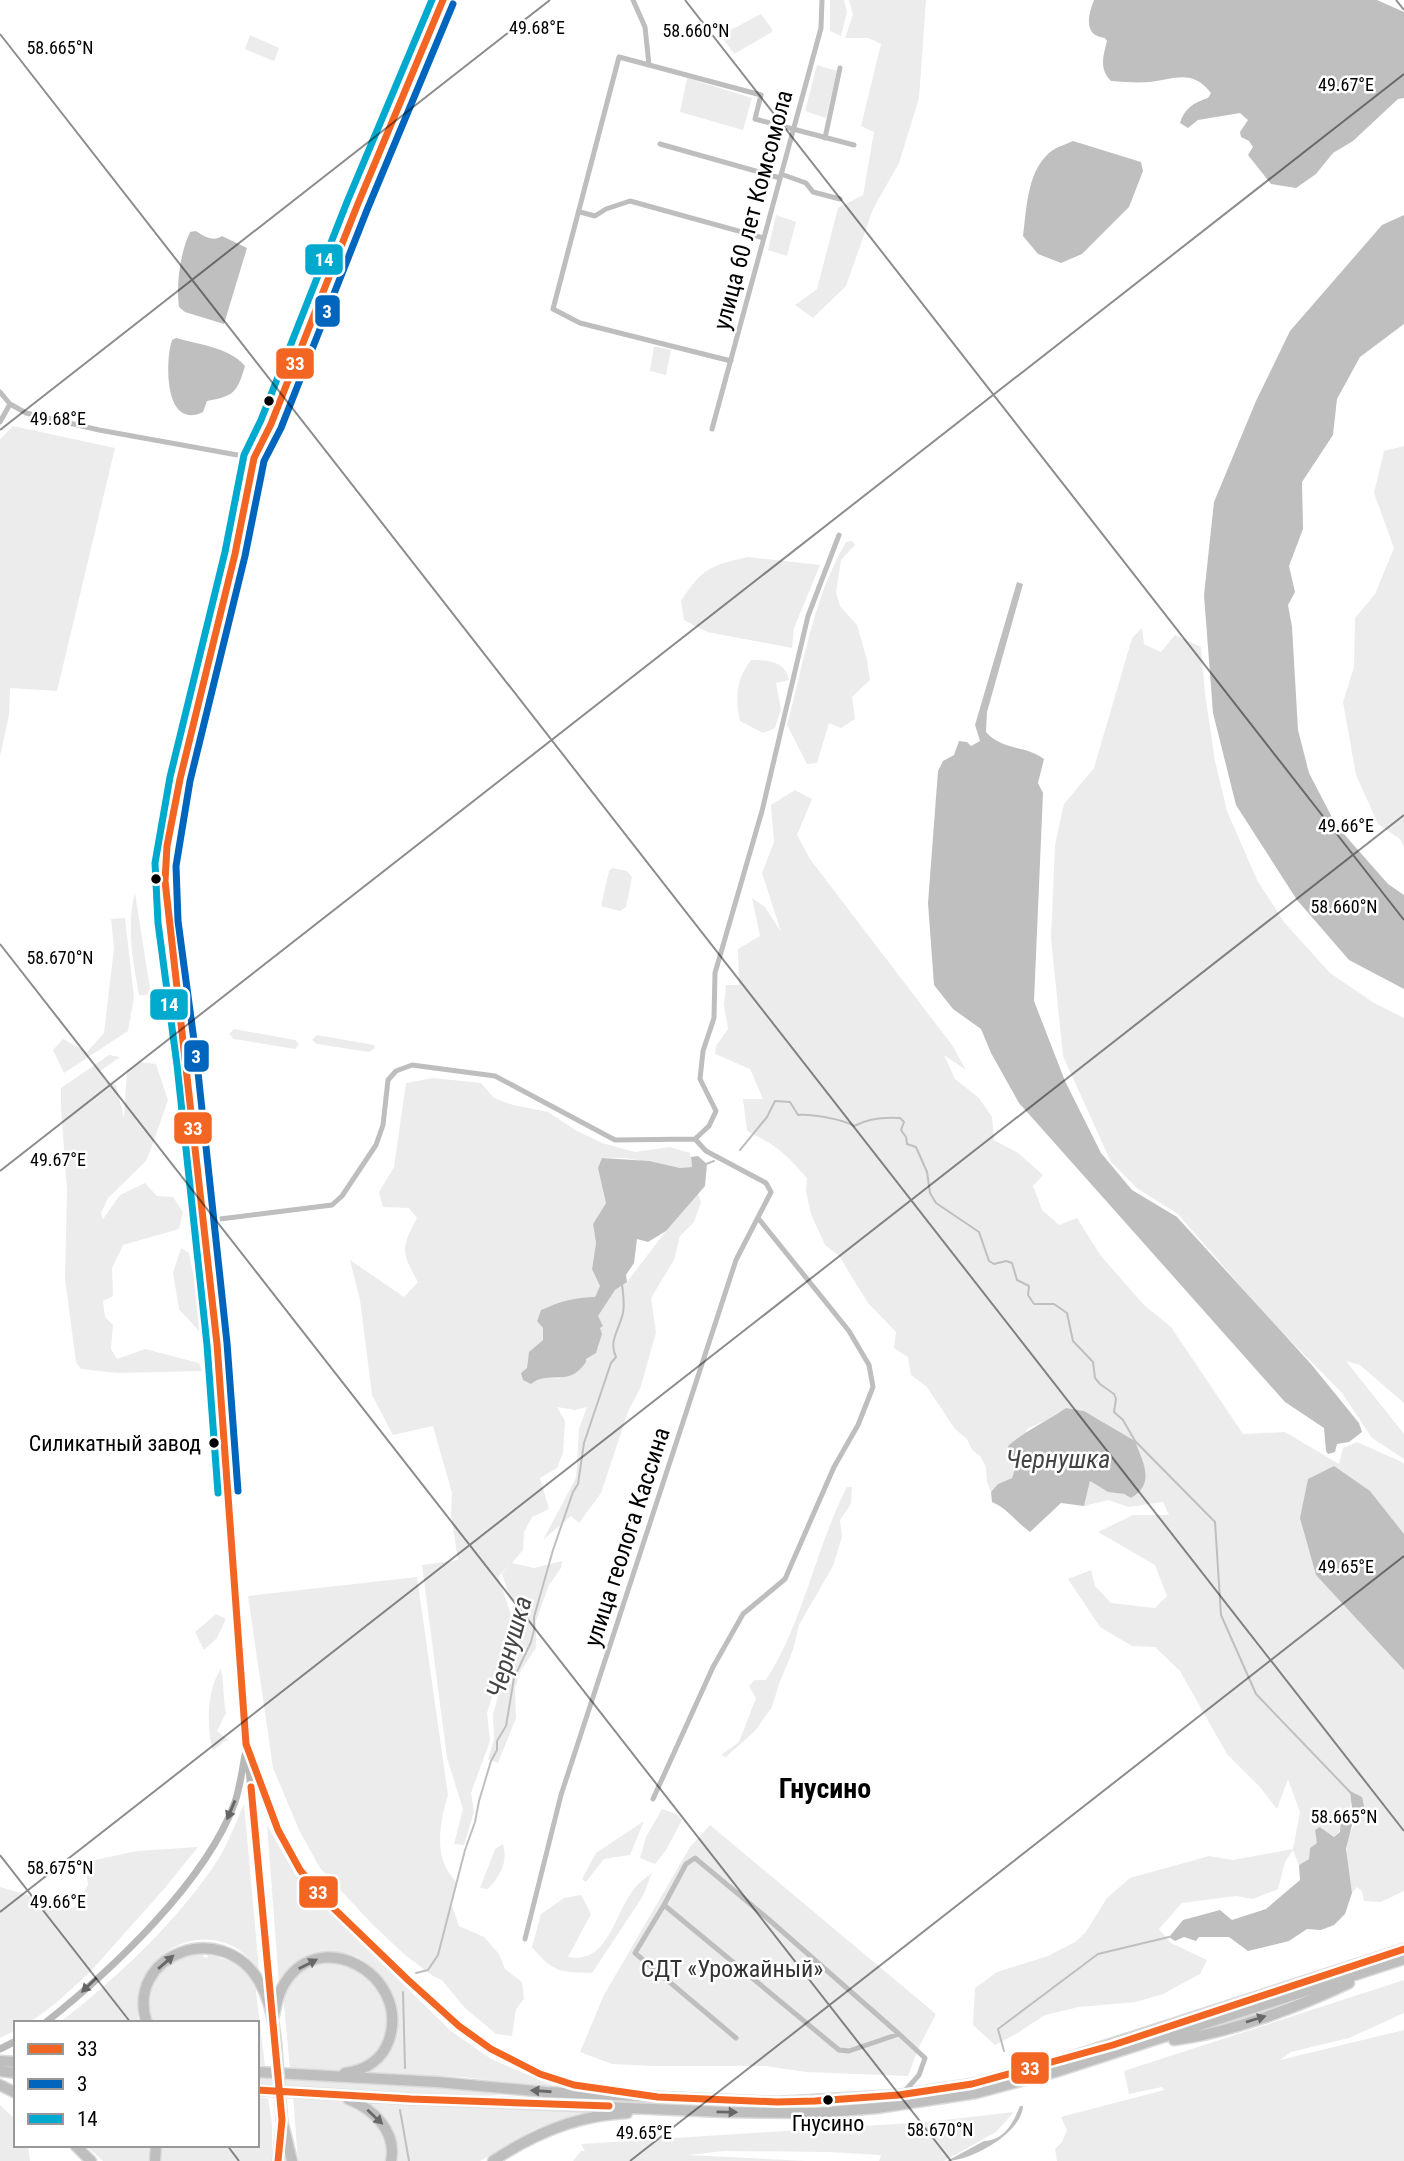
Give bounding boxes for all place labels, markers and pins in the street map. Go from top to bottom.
unlabelled marker [262,394,276,408]
unlabelled marker [149,872,163,886]
place label: Силикатный завод [29,1431,201,1456]
marker: Силикатный завод [207,1436,221,1450]
marker: Гнусино [821,2093,835,2107]
place label: Гнусино [792,2111,864,2136]

